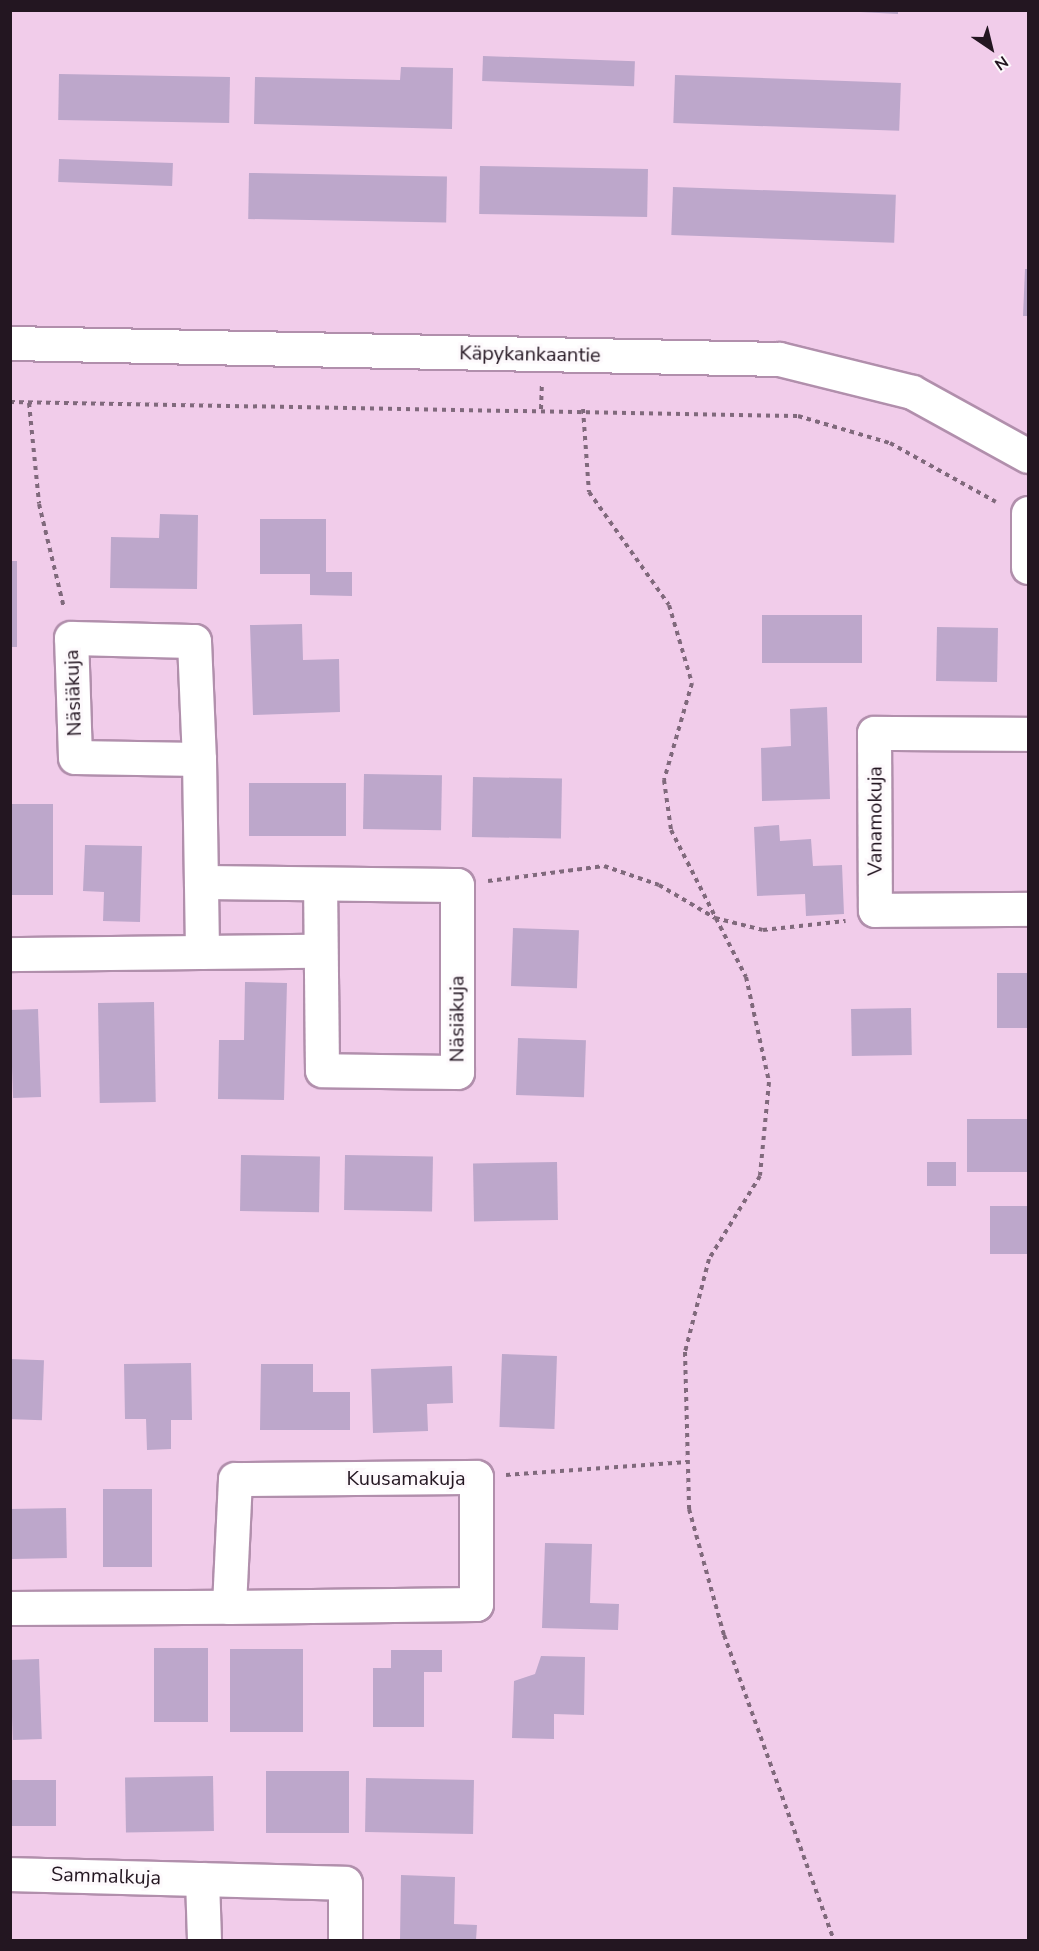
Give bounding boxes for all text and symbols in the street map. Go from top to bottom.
north arrow [961,18,1021,78]
text: N [990,50,1013,75]
street label: Käpykankaantie [459,341,601,367]
street label: Näsiäkuja [59,649,87,737]
street label: Vanamokuja [863,766,887,876]
street label: Näsiäkuja [445,976,469,1062]
street label: Kuusamakuja [346,1466,466,1490]
street label: Sammalkuja [51,1862,161,1890]

